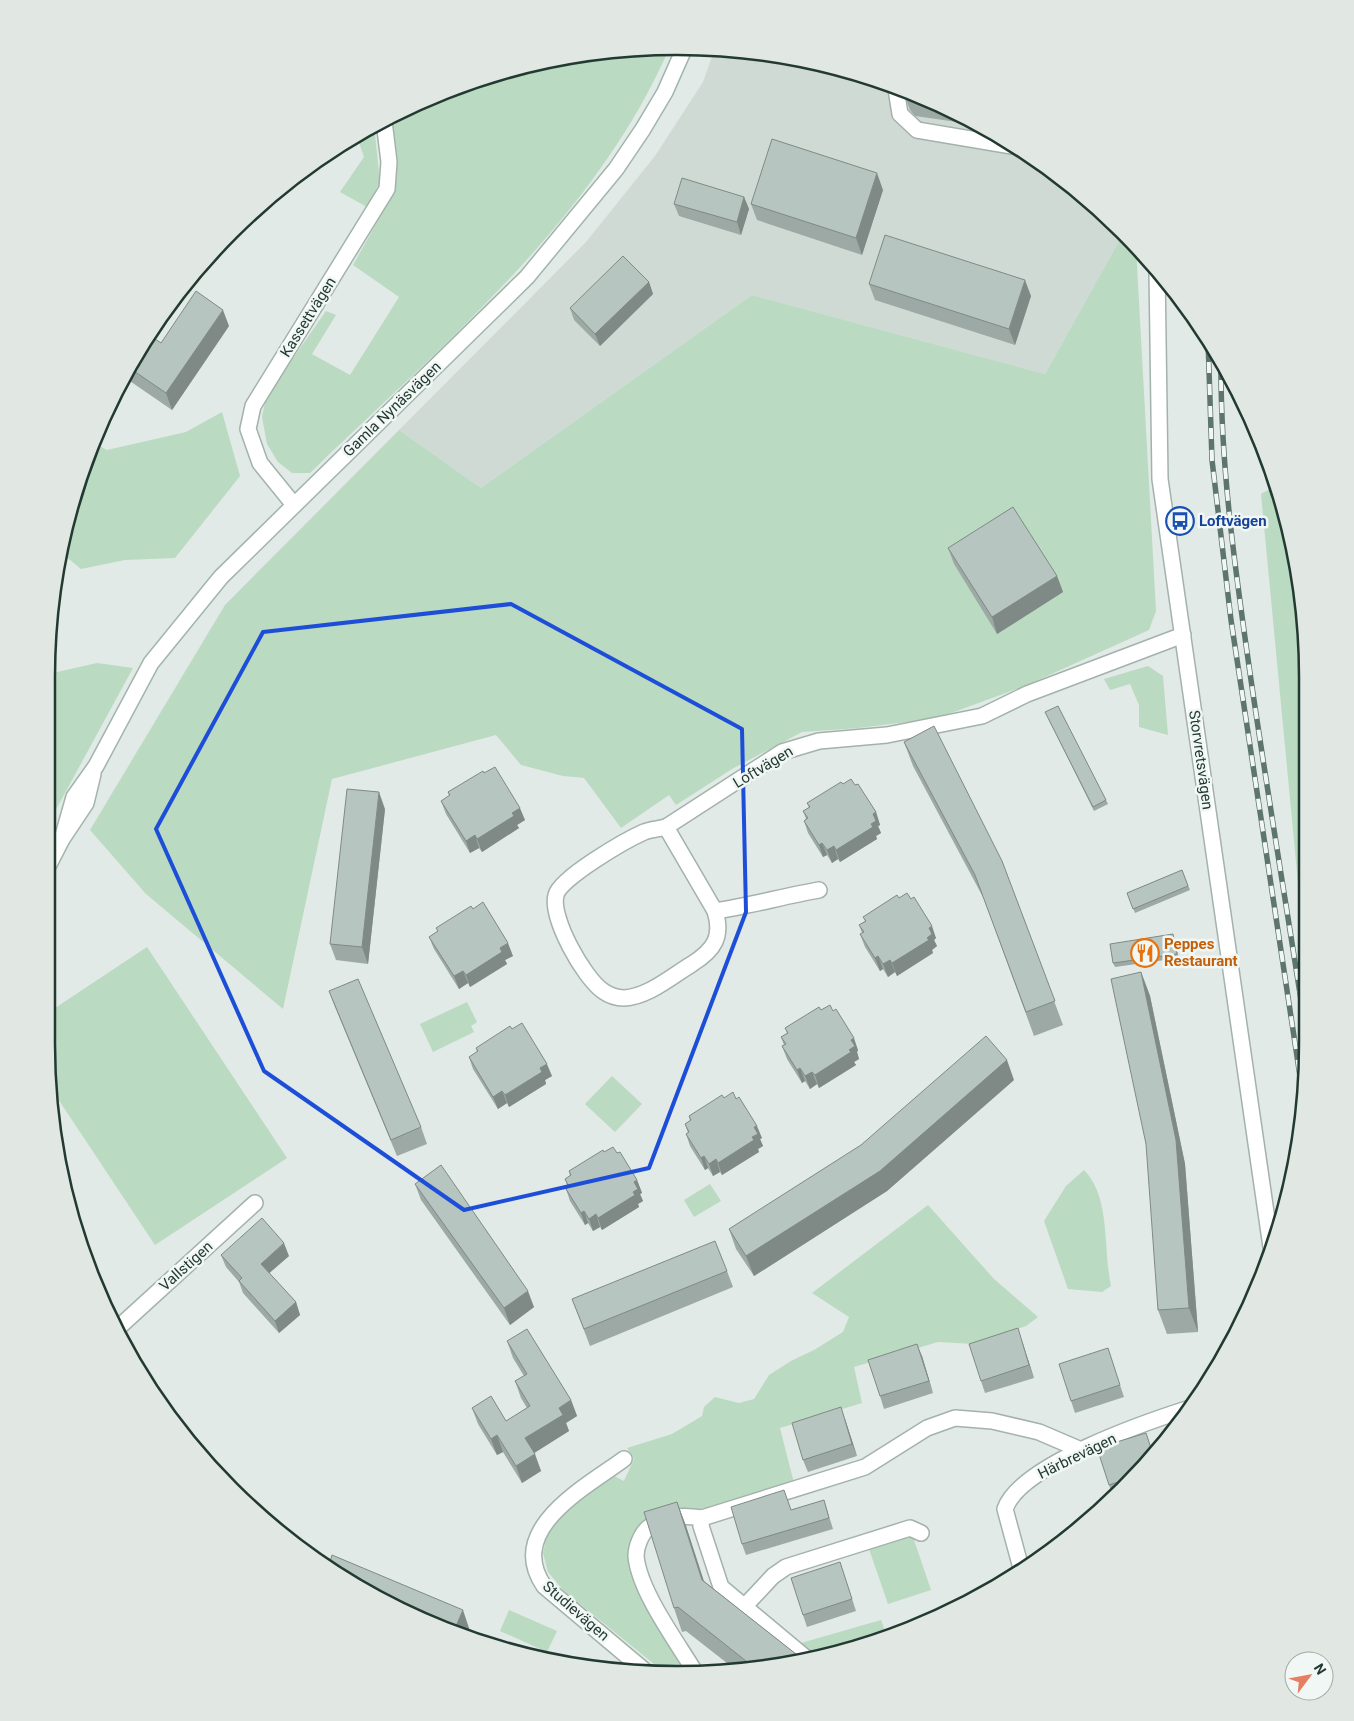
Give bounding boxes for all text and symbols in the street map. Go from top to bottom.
street label: Kassettvägen [276,274,340,360]
street label: Gamla Nynäsvägen [339,358,445,460]
bus stop icon: Loftvägen [1165,506,1195,536]
place label: Loftvägen [1199,512,1267,530]
street label: Storvretsvägen [1185,709,1217,811]
street label: Loftvägen [730,742,796,792]
place label: Peppes Restaurant [1164,935,1238,970]
restaurant icon: Peppes Restaurant [1130,938,1160,968]
street label: Vallstigen [156,1237,216,1295]
street label: Härbrevägen [1035,1429,1119,1483]
street label: Studievägen [539,1577,613,1645]
north arrow [1284,1651,1334,1701]
text: N [1311,1661,1329,1678]

